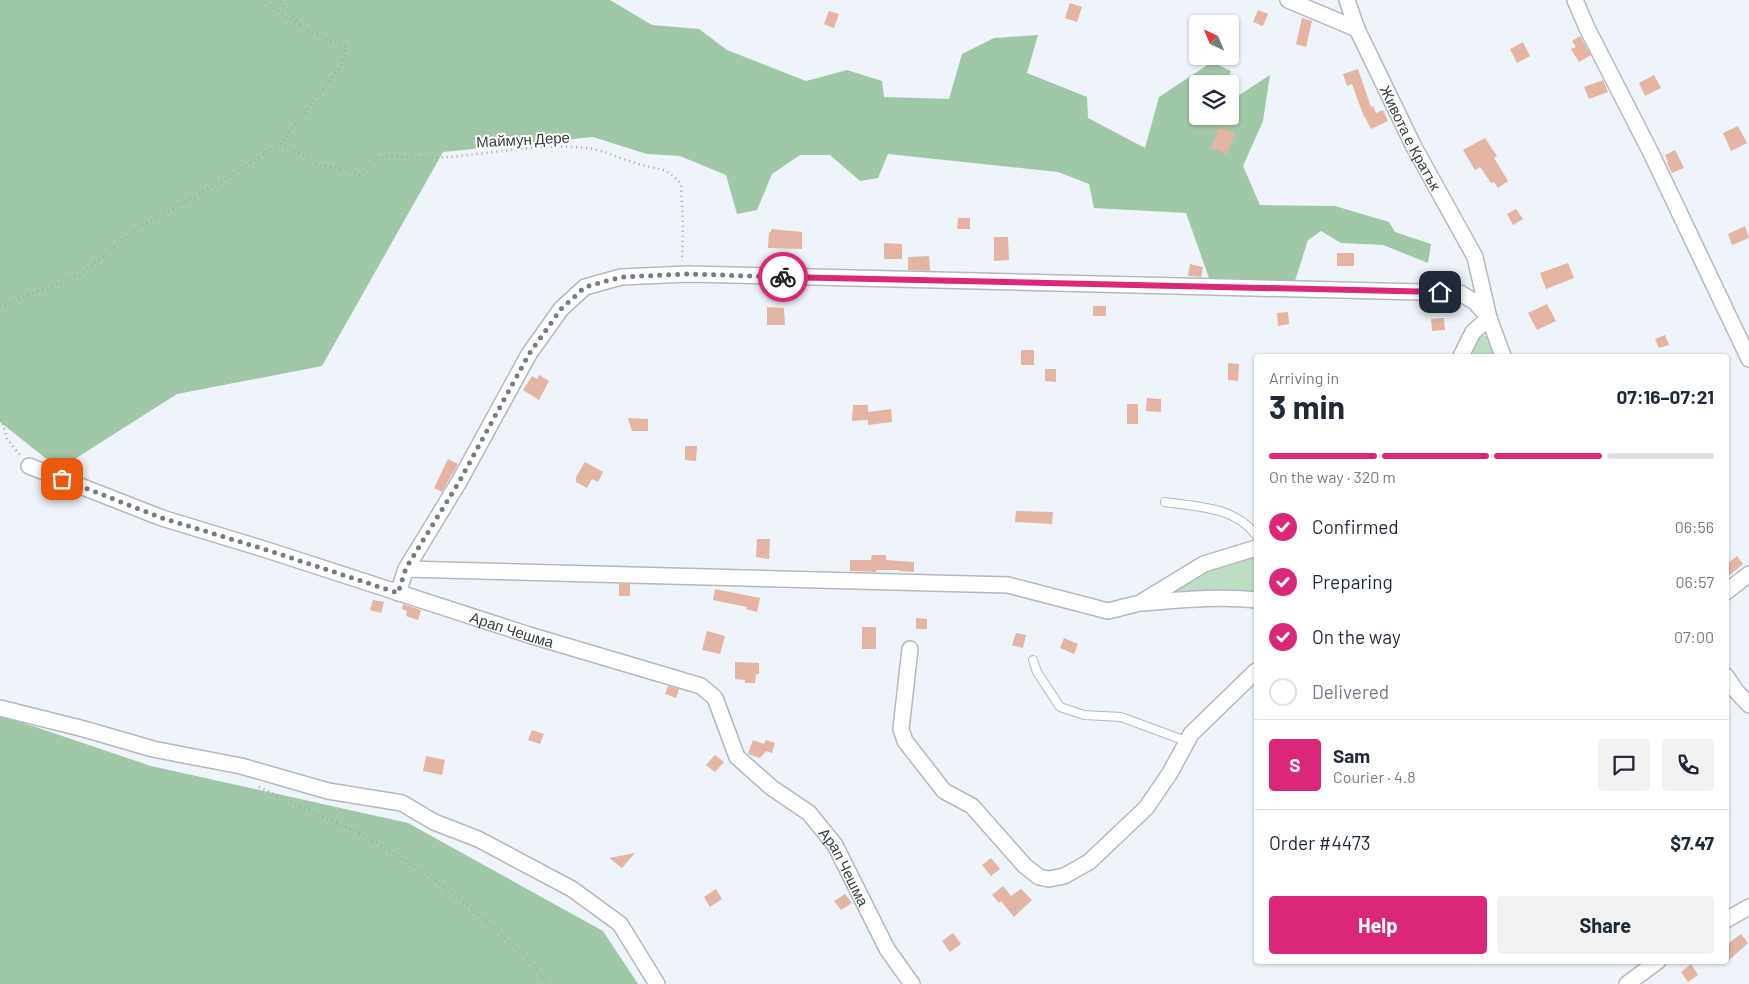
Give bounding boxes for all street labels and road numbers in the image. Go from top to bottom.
street label: Живота е Кратък [1376,82,1445,194]
street label: Маймун Дере [476,128,570,150]
street label: Арап Чешма [468,607,557,651]
street label: Арап Чешма [815,824,873,910]

